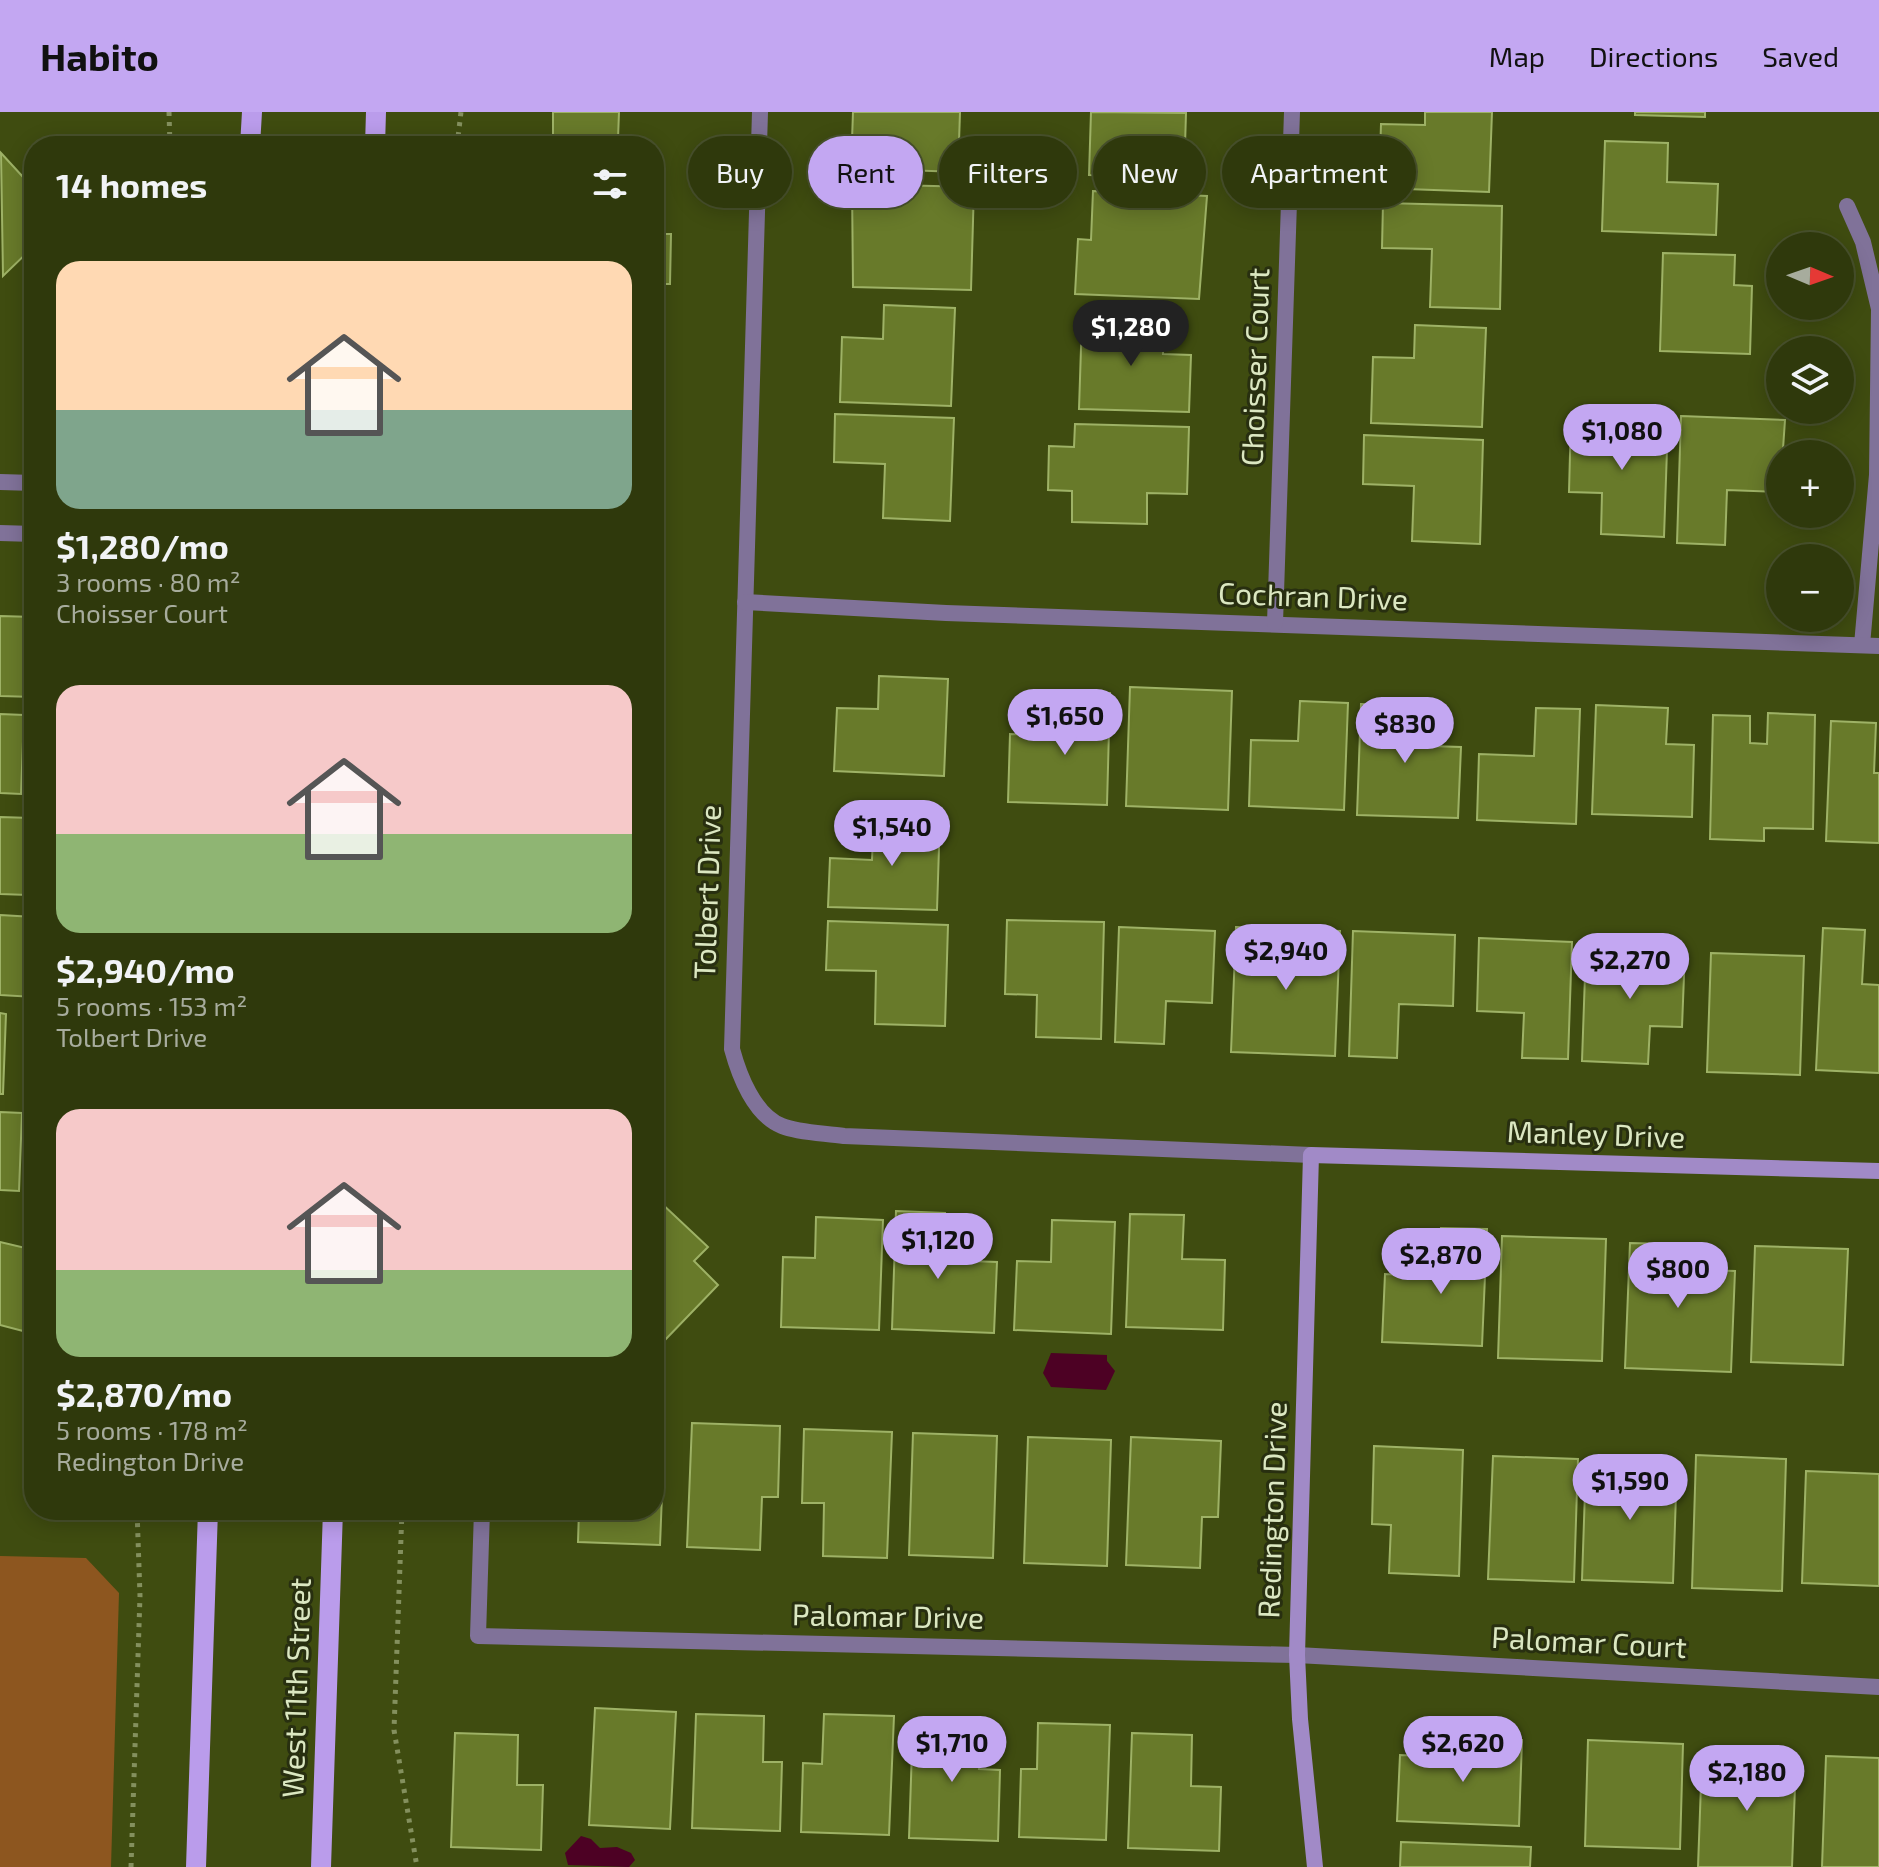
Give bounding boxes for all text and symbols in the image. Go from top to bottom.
text: Habito [40,33,159,79]
text: Map [1489,39,1545,73]
text: Directions [1589,39,1718,73]
text: Saved [1762,39,1839,73]
chip: Buy [688,136,792,208]
chip: Rent [808,136,923,208]
chip: Filters [939,136,1077,208]
chip: New [1093,136,1206,208]
chip: Apartment [1222,136,1416,208]
icon: filters [588,162,632,206]
text: 14 homes [56,164,207,205]
north arrow [1766,232,1854,320]
map controls [1766,232,1854,632]
street label: Choisser Court [1233,267,1275,467]
pin: $1,280 [1066,300,1196,368]
text: $1,280 [1091,310,1171,341]
icon: home [272,313,416,457]
button: layers [1766,336,1854,424]
pin: $1,080 [1557,404,1687,472]
text: $1,080 [1581,414,1663,445]
button: + [1766,440,1854,528]
text: $1,280/mo [56,525,229,566]
button: − [1766,544,1854,632]
text: 3 rooms · 80 m² [56,566,240,597]
street label: Cochran Drive [1217,574,1409,616]
text: Choisser Court [56,597,228,628]
pin: $1,650 [1000,689,1130,757]
pin: $830 [1358,697,1452,765]
text: $1,650 [1026,699,1104,730]
text: $830 [1374,707,1436,738]
icon: home [272,737,416,881]
pin: $1,540 [827,800,957,868]
street label: Tolbert Drive [685,804,727,980]
text: $1,540 [852,810,932,841]
pin: $2,940 [1221,924,1351,992]
pin: $2,270 [1565,933,1695,1001]
text: $2,940 [1244,934,1328,965]
text: $2,270 [1589,943,1671,974]
text: $2,940/mo [56,949,235,990]
text: 5 rooms · 153 m² [56,990,247,1021]
text: Tolbert Drive [56,1021,207,1052]
street label: Manley Drive [1506,1112,1686,1154]
icon: home [272,1161,416,1305]
pin: $1,120 [873,1213,1003,1281]
text: $1,120 [901,1223,975,1254]
pin: $2,870 [1376,1228,1506,1296]
text: $2,870 [1400,1238,1482,1269]
pin: $800 [1631,1242,1725,1310]
text: $800 [1646,1252,1710,1283]
text: $2,870/mo [56,1373,232,1414]
street label: Redington Drive [1249,1401,1293,1619]
text: 5 rooms · 178 m² [56,1414,248,1445]
text: Redington Drive [56,1445,244,1476]
pin: $1,590 [1565,1454,1695,1522]
text: $1,590 [1591,1464,1669,1495]
street label: West 11th Street [273,1577,317,1799]
street label: Palomar Drive [792,1595,984,1635]
street label: Palomar Court [1491,1618,1688,1664]
pin: $1,710 [887,1716,1017,1784]
pin: $2,620 [1398,1716,1528,1784]
text: $1,710 [915,1726,989,1757]
text: $2,620 [1421,1726,1505,1757]
pin: $2,180 [1682,1745,1812,1813]
text: $2,180 [1707,1755,1787,1786]

